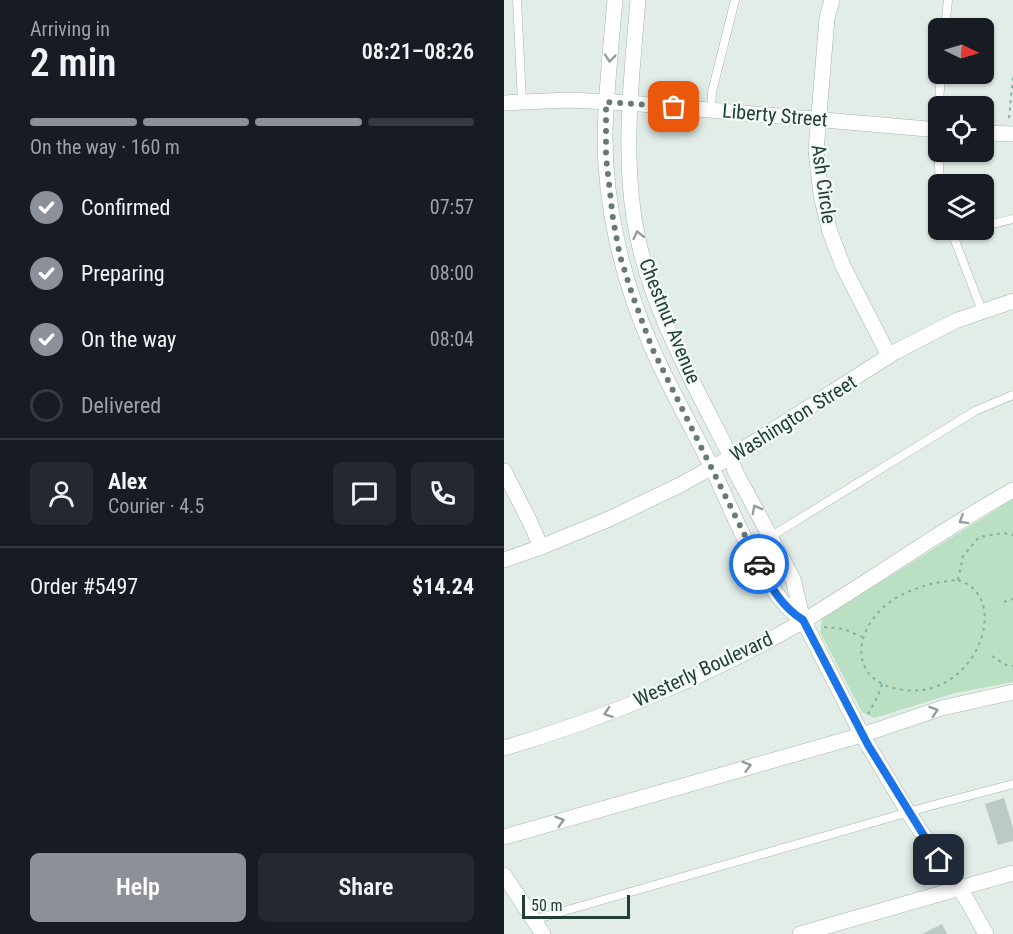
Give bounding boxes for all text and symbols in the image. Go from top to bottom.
text: Arriving in [30,17,110,41]
north arrow [928,18,994,84]
map controls [928,18,994,240]
text: 08:21–08:26 [362,39,474,64]
text: 2 min [30,40,116,86]
one-way arrow [604,54,617,63]
pin [648,81,699,132]
icon: bag [657,90,690,123]
button: locate [928,96,994,162]
street label: Liberty Street [721,98,829,132]
text: On the way · 160 m [30,135,180,159]
street label: Ash Circle [807,143,841,225]
button: layers [928,174,994,240]
icon: check [30,191,63,224]
text: Confirmed [81,195,170,220]
text: 07:57 [430,195,474,219]
one-way arrow [632,230,645,240]
street label: Chestnut Avenue [634,255,706,387]
icon: check [30,257,63,290]
text: Preparing [81,261,165,286]
text: 08:00 [430,261,474,285]
icon: check [30,323,63,356]
text: On the way [81,327,176,352]
text: 08:04 [430,327,474,351]
street label: Washington Street [725,370,861,466]
text: Delivered [81,393,161,418]
button: person [30,462,93,525]
button: chat [333,462,396,525]
button: phone [411,462,474,525]
text: Alex [108,469,147,494]
text: Courier · 4.5 [108,494,204,518]
one-way arrow [752,505,763,516]
one-way arrow [959,513,970,524]
courier [729,534,789,594]
icon: car [743,548,776,581]
text: Order #5497 [30,574,138,599]
text: $14.24 [412,574,474,599]
street label: Westerly Boulevard [630,626,776,712]
one-way arrow [603,705,614,718]
one-way arrow [928,706,939,718]
one-way arrow [742,761,752,773]
one-way arrow [555,815,565,828]
pin [913,834,964,885]
icon: home [922,843,955,876]
button: Help [30,853,246,922]
button: Share [258,853,474,922]
scale bar [522,892,630,920]
text: 50 m [531,896,563,915]

